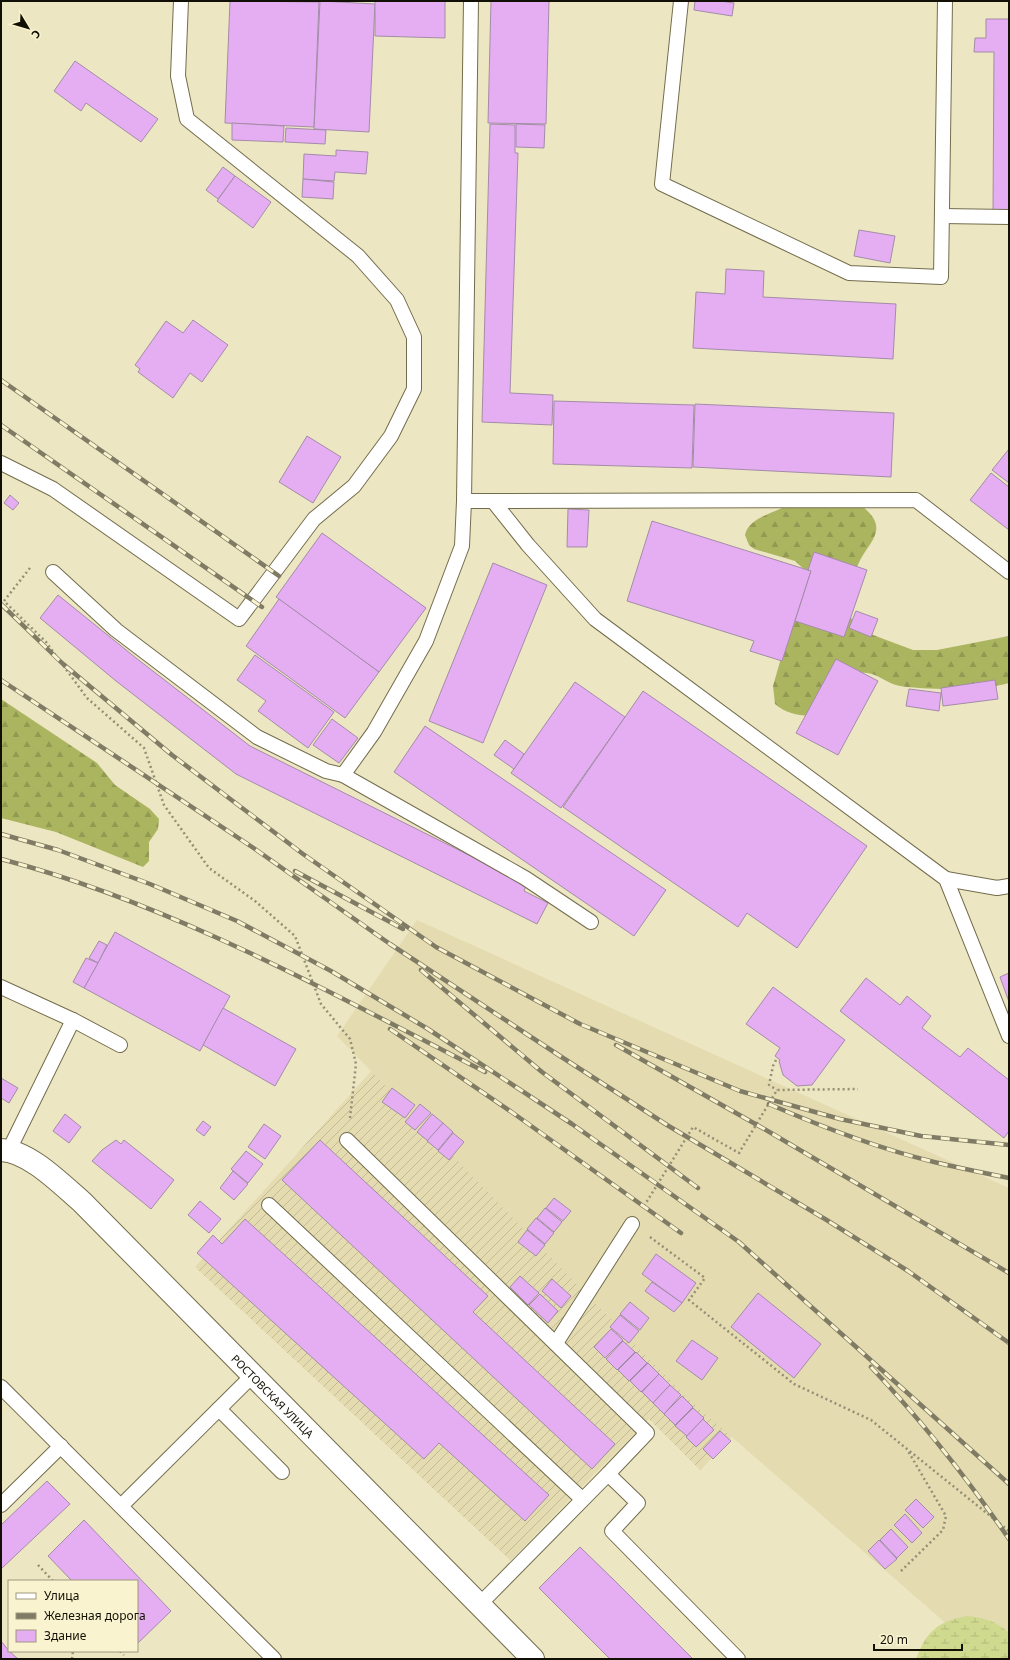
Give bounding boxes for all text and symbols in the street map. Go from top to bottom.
north arrow [8,8,48,48]
text: С [28,27,44,42]
street label: РОСТОВСКАЯ УЛИЦА [229,1351,318,1441]
legend [8,1580,138,1652]
text: Улица [44,1587,79,1604]
text: Железная дорога [44,1607,146,1624]
scale bar [874,1626,962,1652]
text: Здание [44,1627,87,1644]
text: 20 m [880,1631,908,1648]

